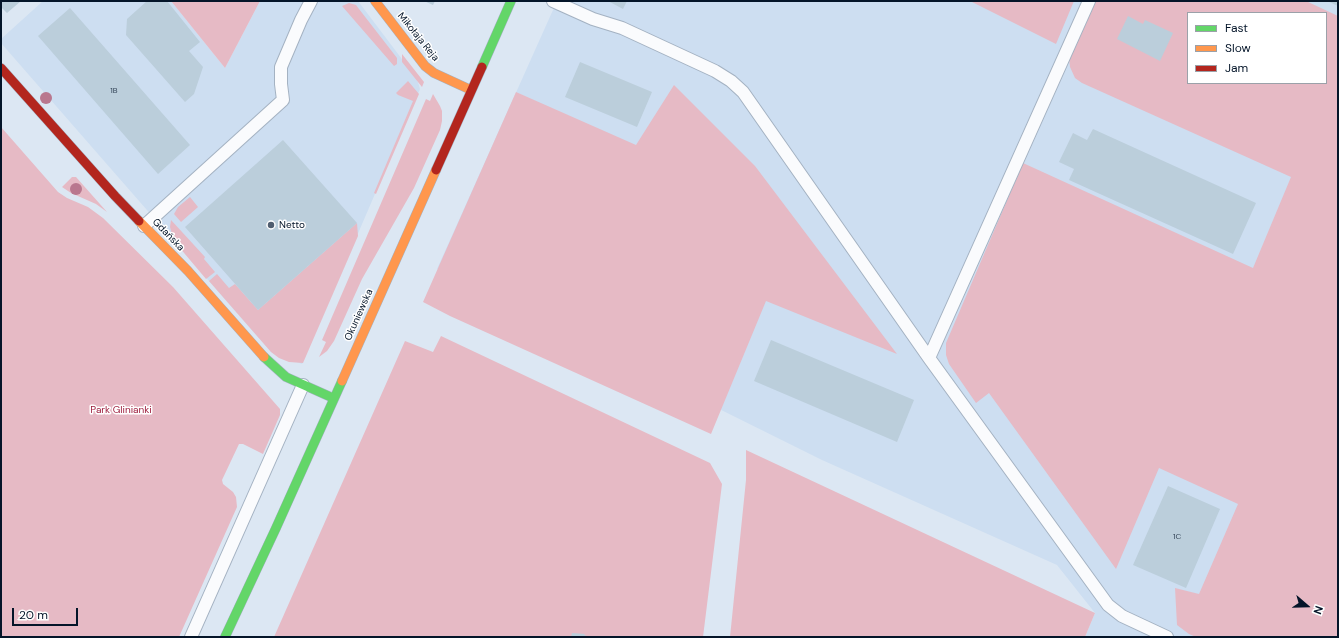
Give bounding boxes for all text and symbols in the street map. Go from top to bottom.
street label: Mikołaja Reja [395,10,441,64]
legend [1187,12,1327,84]
text: Fast [1225,20,1248,36]
text: Slow [1225,40,1251,56]
text: Jam [1225,60,1248,76]
house number: 1B [110,86,118,96]
street label: Gdańska [150,216,186,254]
place label: Netto [279,219,305,231]
marker: Netto [266,220,276,230]
street label: Okuniewska [342,287,376,343]
park label: Park Glinianki [90,404,152,416]
house number: 1C [1173,532,1181,542]
north arrow [1287,586,1327,626]
scale bar [14,600,80,626]
text: N [1310,604,1326,616]
text: 20 m [19,607,48,623]

